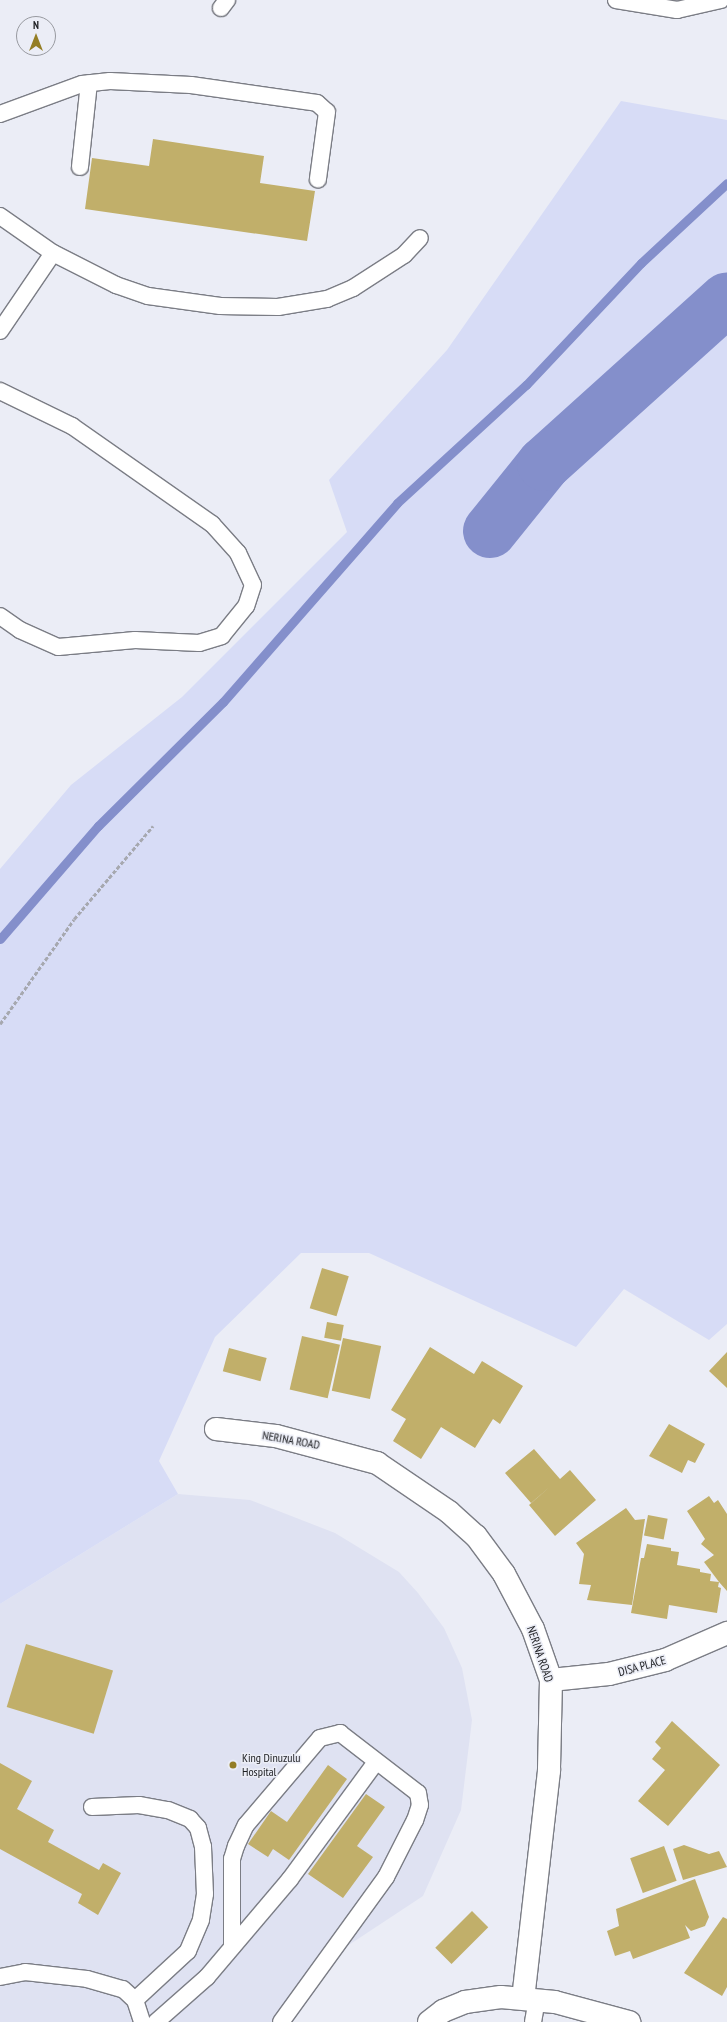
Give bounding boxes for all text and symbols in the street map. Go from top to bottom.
north arrow [16,16,56,56]
text: N [33,18,39,32]
street label: NERINA ROAD [261,1428,321,1452]
street label: NERINA ROAD [524,1624,556,1684]
street label: DISA PLACE [616,1653,668,1679]
place label: King Dinuzulu Hospital [242,1751,300,1779]
marker: King Dinuzulu Hospital [227,1759,239,1771]

